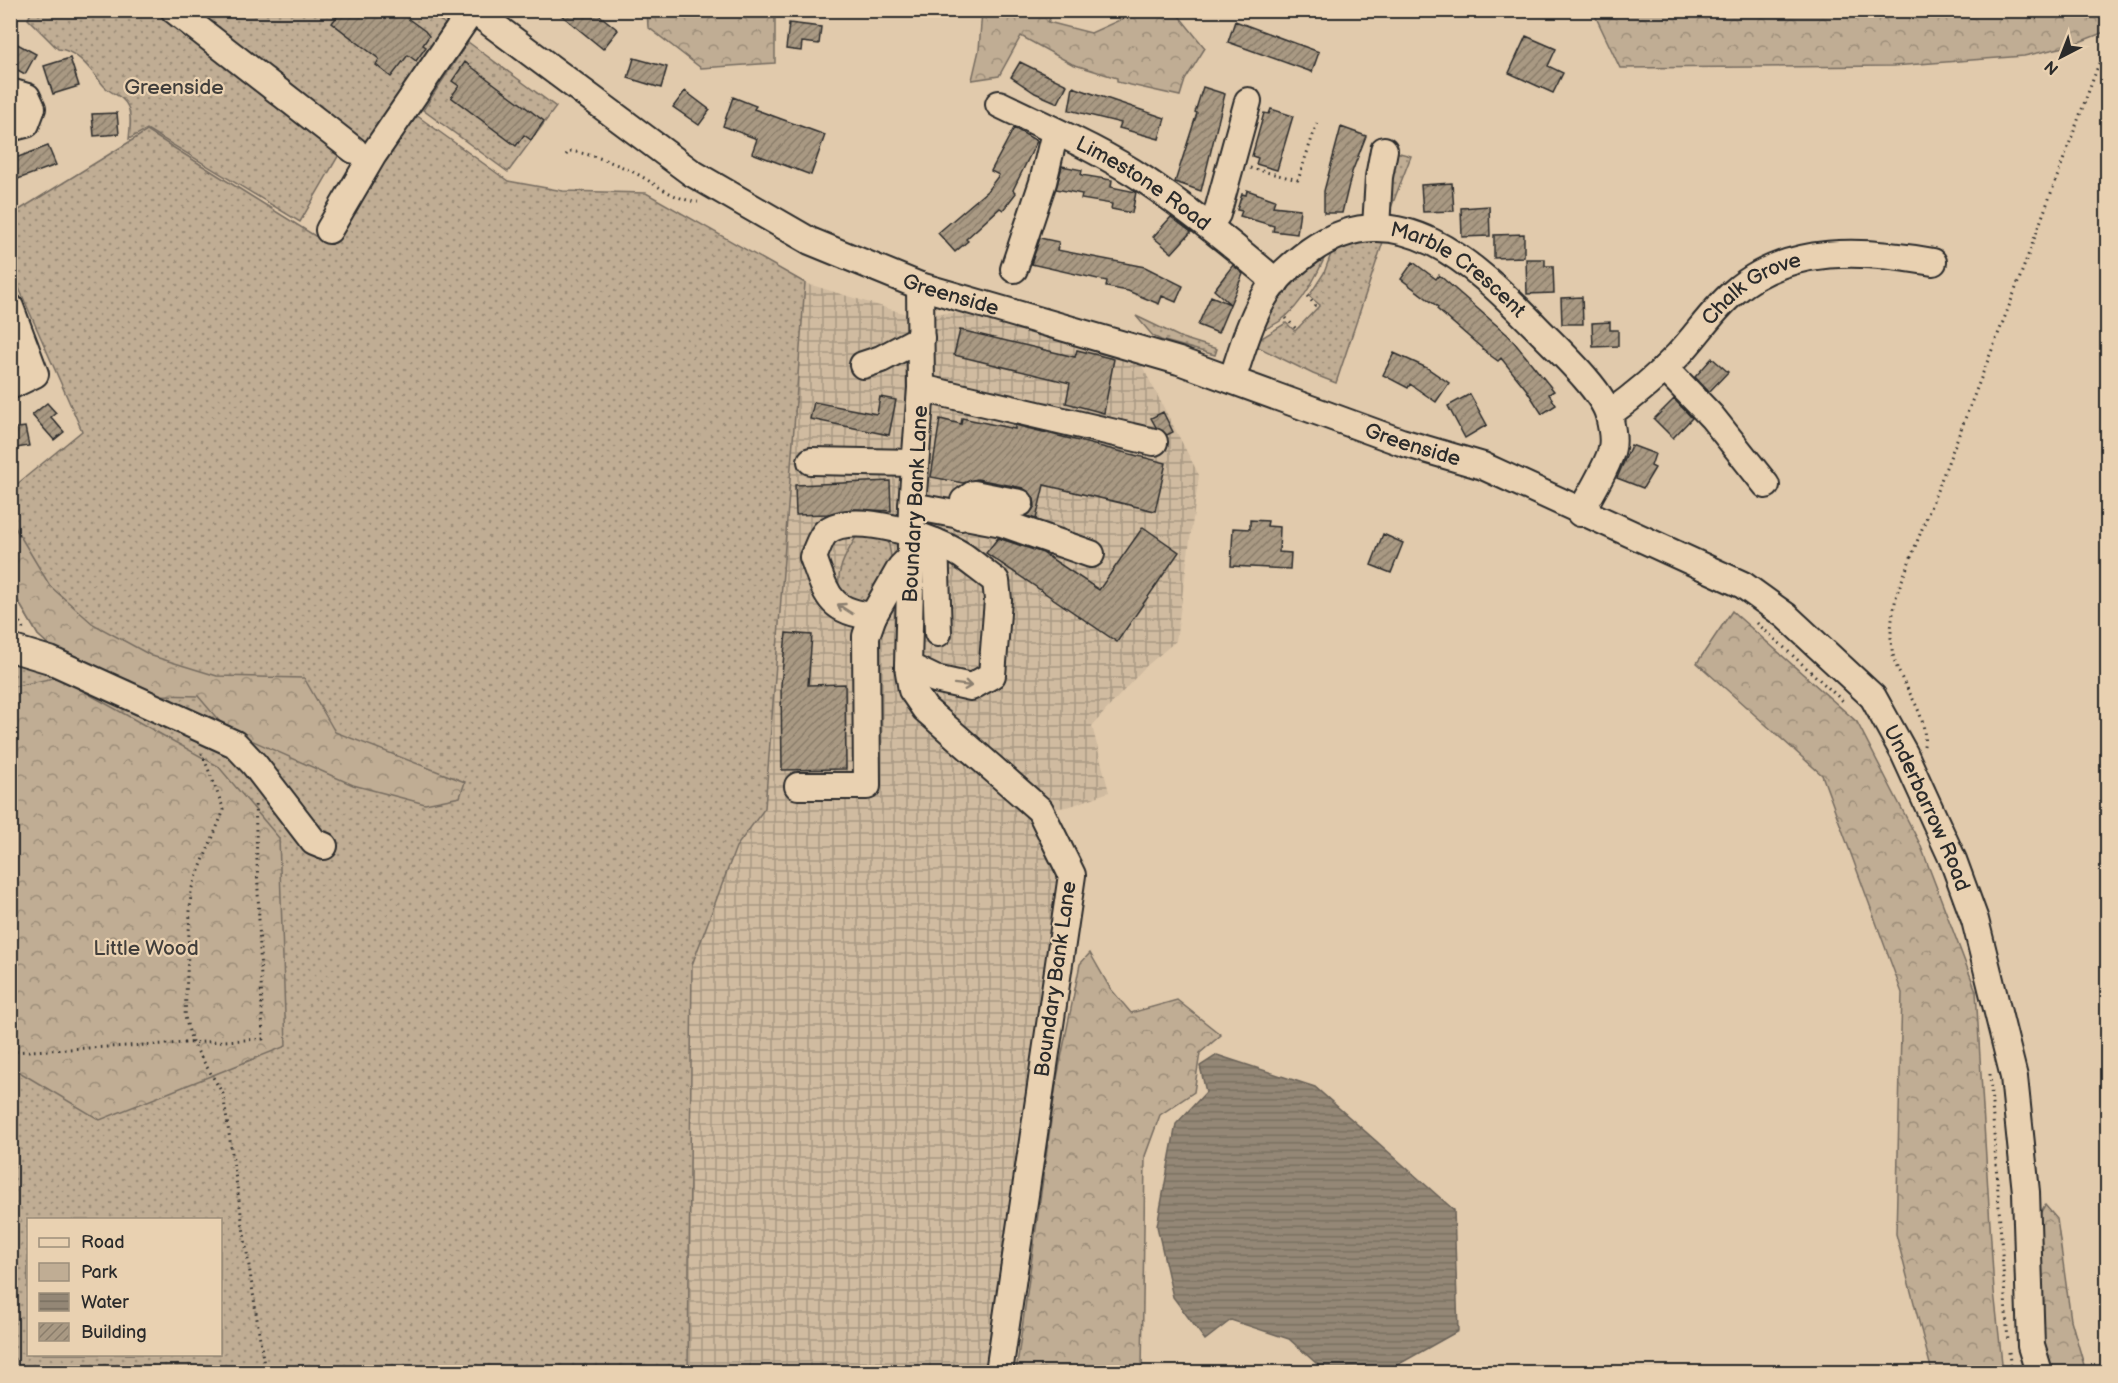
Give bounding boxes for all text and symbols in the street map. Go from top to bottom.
north arrow [2031,27,2091,87]
text: N [2041,56,2063,78]
park label: Greenside [124,75,224,100]
street label: Limestone Road [1072,131,1215,236]
street label: Marble Crescent [1388,217,1531,323]
street label: Chalk Grove [1696,247,1804,330]
street label: Greenside [899,268,1002,321]
street label: Boundary Bank Lane [898,405,933,603]
street label: Greenside [1361,418,1464,472]
one-way arrow [838,603,854,615]
one-way arrow [953,679,972,690]
street label: Underbarrow Road [1878,721,1975,895]
street label: Boundary Bank Lane [1029,879,1082,1079]
park label: Little Wood [93,936,199,961]
legend [27,1218,222,1356]
text: Road [81,1232,125,1253]
text: Park [81,1262,117,1283]
text: Water [81,1292,129,1313]
text: Building [81,1322,147,1343]

